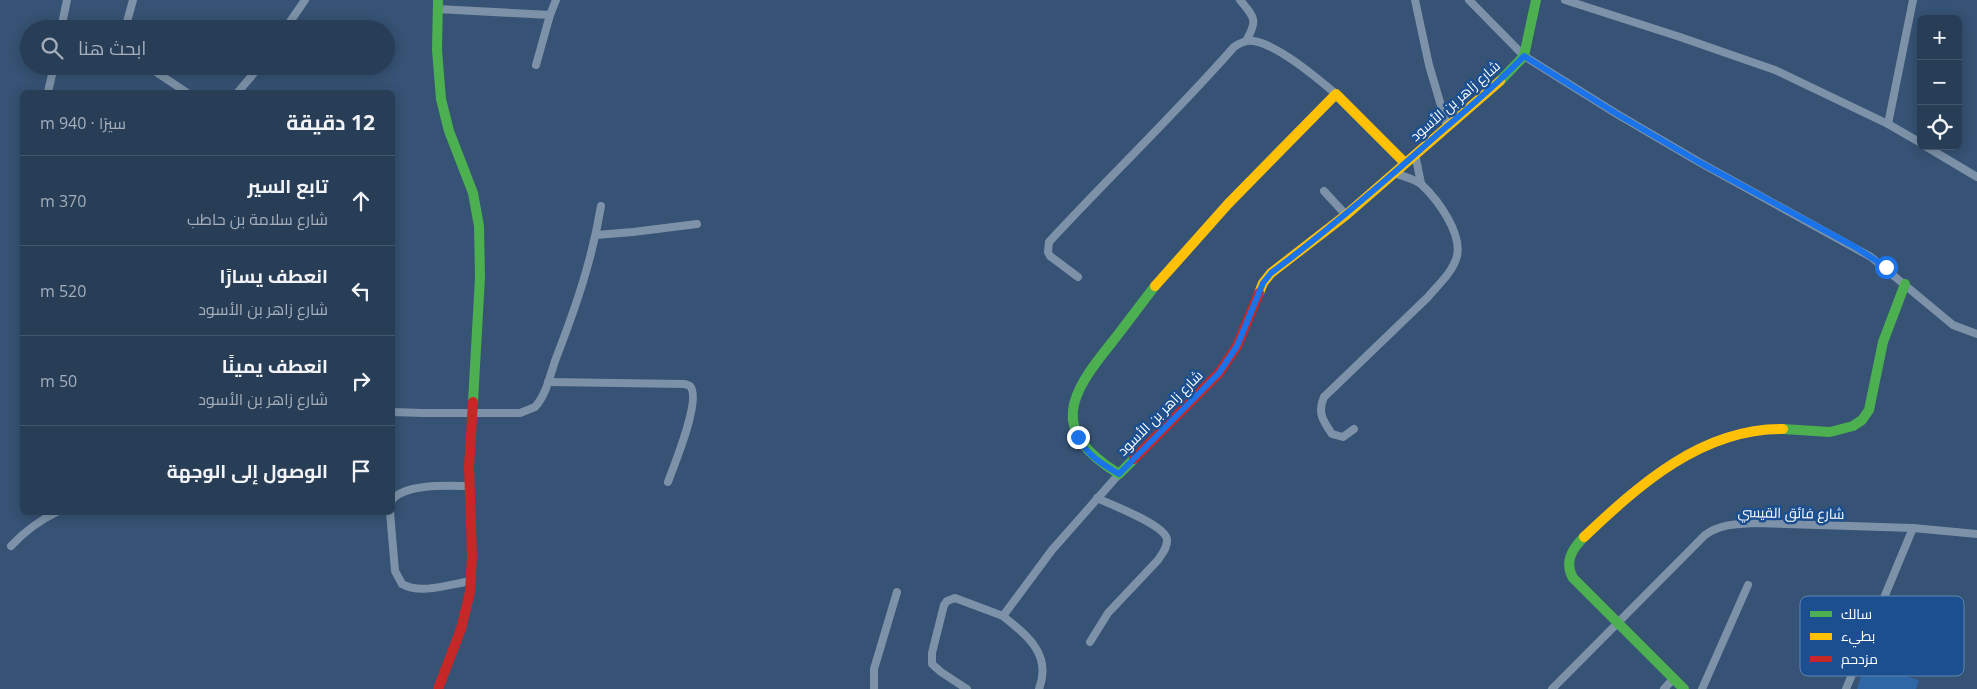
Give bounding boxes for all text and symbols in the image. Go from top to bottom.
map controls [1917,15,1962,150]
button: + [1917,15,1962,60]
search box [20,20,395,75]
icon: search [38,34,66,62]
text: ابحث هنا [78,35,146,61]
street label: شارع زاهر بن الأسود [1406,56,1504,145]
button: − [1917,60,1962,105]
button: locate [1917,105,1962,150]
text: 12 دقيقة [286,108,375,136]
text: سيرًا · 940 m [40,112,126,134]
text: تابع السير [248,173,328,199]
icon: ahead [347,187,375,215]
text: 370 m [40,190,86,212]
text: شارع سلامة بن حاطب [187,208,328,230]
route start [1875,256,1898,279]
text: انعطف يسارًا [219,263,328,289]
icon: left [347,277,375,305]
text: 520 m [40,280,86,302]
text: شارع زاهر بن الأسود [198,298,328,320]
text: انعطف يمينًا [222,353,328,379]
street label: شارع زاهر بن الأسود [1113,366,1207,460]
icon: right [347,367,375,395]
text: 50 m [40,370,77,392]
text: شارع زاهر بن الأسود [198,388,328,410]
route end [1067,426,1090,449]
icon: arrive [347,457,375,485]
text: الوصول إلى الوجهة [167,458,328,484]
street label: شارع فائق القيسي [1737,502,1845,525]
legend [1800,596,1964,676]
text: سالك [1841,604,1872,623]
text: بطيء [1841,626,1875,648]
text: مزدحم [1841,649,1878,669]

